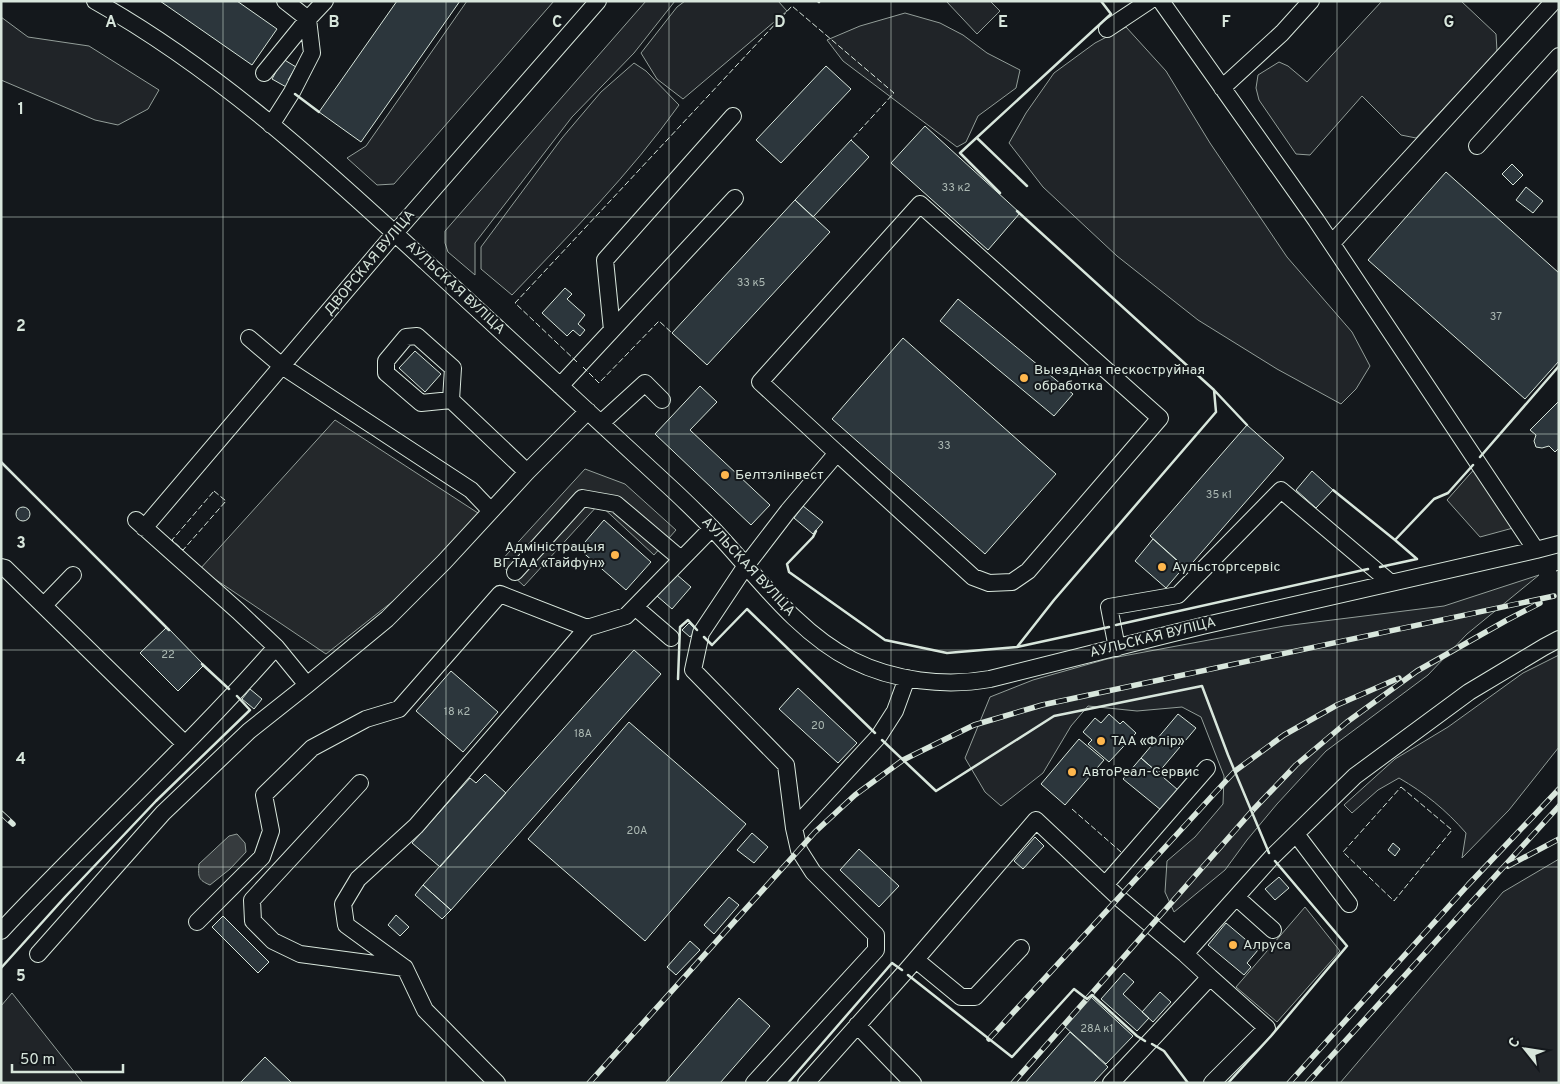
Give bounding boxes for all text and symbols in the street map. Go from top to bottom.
text: A [105,13,117,33]
text: B [328,13,340,33]
text: C [552,13,562,33]
text: D [774,13,786,33]
text: E [998,13,1008,33]
text: F [1221,13,1231,33]
text: G [1444,13,1454,33]
text: 1 [18,100,24,120]
house number: 33 к2 [942,181,970,195]
street label: ДВОРСКАЯ ВУЛІЦА [321,207,419,319]
street label: АУЛЬСКАЯ ВУЛІЦА [402,238,508,338]
house number: 33 к5 [737,276,766,290]
house number: 37 [1490,310,1502,324]
text: 2 [16,317,26,337]
place label: Выездная пескоструйная обработка [1034,362,1205,395]
marker: Выездная пескоструйная обработка [1018,372,1030,384]
house number: 33 [937,439,951,453]
place label: Белтэлінвест [735,467,824,484]
marker: Белтэлінвест [719,469,731,481]
house number: 35 к1 [1206,488,1232,502]
street label: АУЛЬСКАЯ ВУЛІЦА [698,514,798,620]
text: 3 [16,534,26,554]
place label: Адміністрацыя ВГ ТАА «Тайфун» [493,539,605,572]
marker: Адміністрацыя ВГ ТАА «Тайфун» [609,549,621,561]
place label: Аульсторгсервіс [1172,559,1280,576]
marker: Аульсторгсервіс [1156,561,1168,573]
street label: АУЛЬСКАЯ ВУЛІЦА [1088,614,1218,662]
house number: 22 [161,648,175,662]
house number: 18 к2 [444,705,470,719]
house number: 20 [811,719,825,733]
house number: 18А [574,727,592,741]
place label: ТАА «Флір» [1111,733,1185,750]
marker: ТАА «Флір» [1095,735,1107,747]
text: 4 [16,750,26,770]
place label: АвтоРеал-Сервис [1082,764,1200,781]
marker: АвтоРеал-Сервис [1066,766,1078,778]
house number: 20А [627,824,647,838]
place label: Алруса [1243,937,1291,954]
marker: Алруса [1227,939,1239,951]
text: 5 [16,967,26,987]
house number: 28А к1 [1080,1022,1114,1036]
north arrow [1500,1024,1550,1074]
text: С [1505,1035,1525,1051]
scale bar [12,1042,124,1074]
text: 50 m [20,1051,55,1070]

